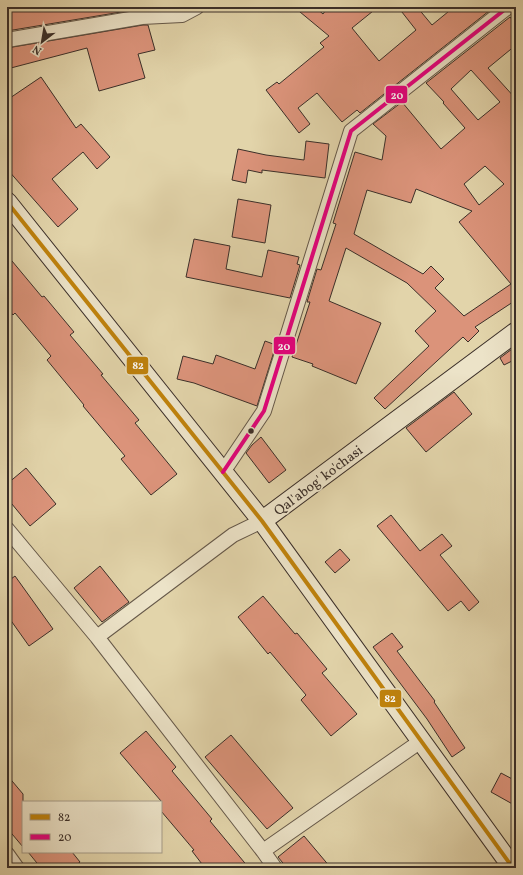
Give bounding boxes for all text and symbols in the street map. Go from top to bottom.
north arrow [22,22,62,62]
text: N [30,41,45,58]
line badge: 20 [385,85,408,104]
text: 20 [391,89,403,104]
line badge: 20 [273,336,296,355]
text: 20 [278,340,290,355]
line badge: 82 [126,356,149,375]
text: 82 [132,359,144,374]
unlabelled marker [246,426,256,436]
street label: Qal'abog' ko'chasi [271,441,367,521]
line badge: 82 [379,689,402,708]
text: 82 [384,692,396,707]
legend [22,801,162,853]
text: 82 [58,810,71,826]
text: 20 [58,830,72,846]

